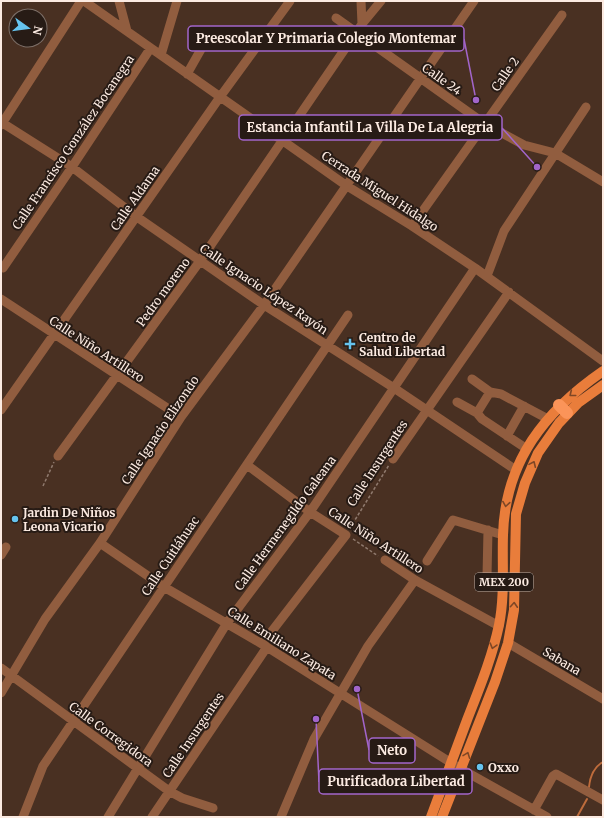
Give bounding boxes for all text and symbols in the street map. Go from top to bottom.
north arrow [8,8,48,48]
text: N [30,25,46,37]
callout: Preescolar Y Primaria Colegio Montemar [188,26,464,51]
text: Preescolar Y Primaria Colegio Montemar [196,30,456,47]
street label: Calle Francisco González Bocanegra [9,51,137,232]
street label: Calle 2 [488,54,522,94]
street label: Calle 24 [419,60,465,98]
callout: Estancia Infantil La Villa De La Alegria [239,115,502,140]
text: Estancia Infantil La Villa De La Alegria [247,119,493,136]
street label: Cerrada Miguel Hidalgo [319,148,441,234]
street label: Calle Aldama [107,162,163,233]
street label: Calle Ignacio López Rayón [197,241,331,337]
street label: Pedro moreno [133,255,193,329]
street label: Calle Niño Artillero [47,313,147,385]
place label: Centro de Salud Libertad [359,330,446,359]
marker: Centro de Salud Libertad [344,338,356,350]
street label: Calle Ignacio Elizondo [118,373,202,487]
one-way arrow [569,390,576,397]
street label: Calle Insurgentes [344,417,410,509]
street label: Calle Hermenegildo Galeana [231,452,339,593]
one-way arrow [528,460,536,468]
one-way arrow [502,501,511,507]
street label: Calle Niño Artillero [326,504,426,576]
place label: Jardin De Niños Leona Vicario [22,505,116,534]
marker: Jardin De Niños Leona Vicario [10,514,20,524]
street label: Calle Cuitláhuac [138,514,202,598]
road number: MEX 200 [475,573,533,591]
one-way arrow [509,602,518,608]
street label: Calle Emiliano Zapata [225,603,340,683]
one-way arrow [489,643,498,650]
street label: Sabana [540,644,584,678]
street label: Calle Insurgentes [159,689,227,780]
street label: Calle Corregidora [66,699,156,770]
callout: Neto [369,738,415,763]
text: Neto [377,742,407,759]
one-way arrow [462,751,470,758]
place label: Oxxo [488,760,519,775]
marker: Oxxo [475,762,485,772]
callout: Purificadora Libertad [319,769,472,794]
text: Purificadora Libertad [327,773,465,790]

